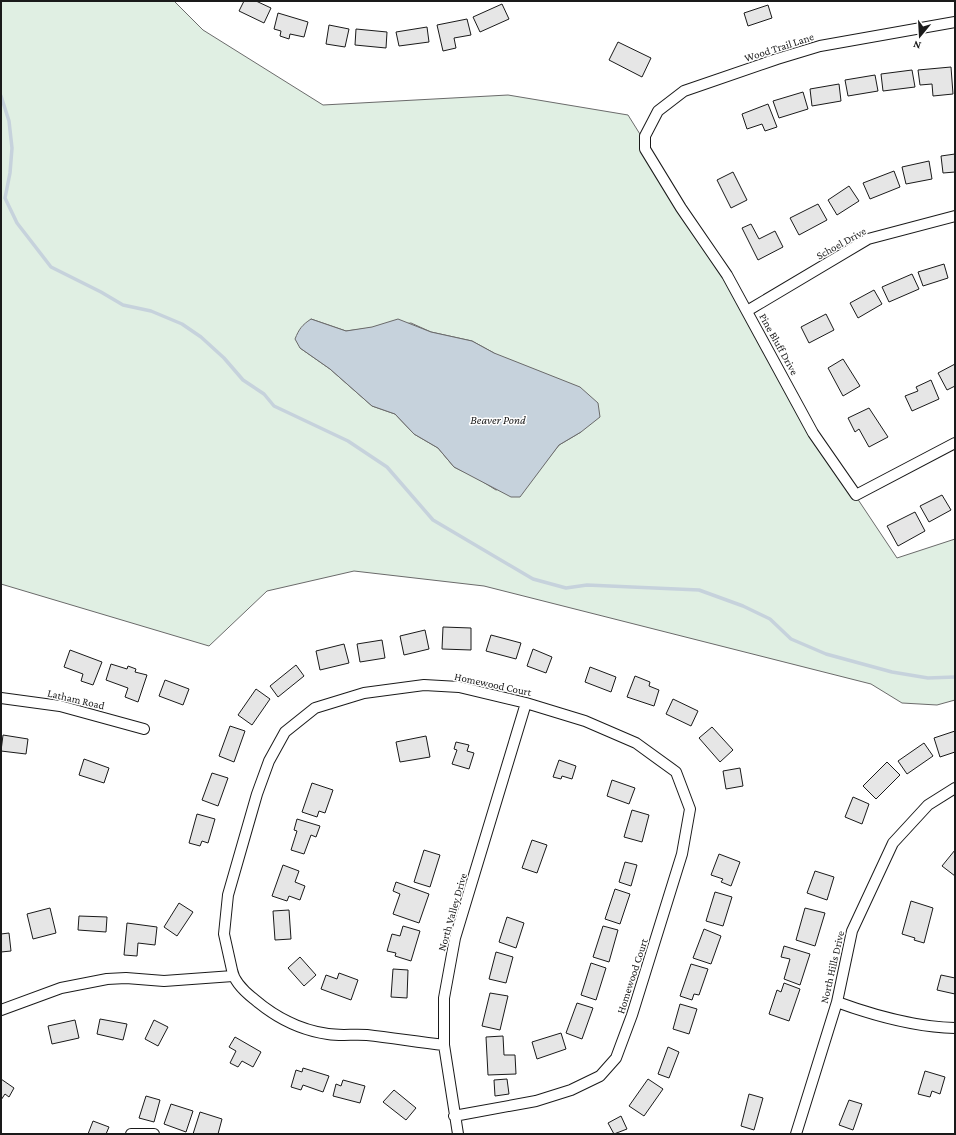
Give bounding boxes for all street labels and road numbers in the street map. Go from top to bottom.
street label: Wood Trail Lane [743,30,815,64]
street label: Schoel Drive [814,224,868,262]
street label: Pine Bluff Drive [757,311,801,377]
street label: Homewood Court [453,670,533,698]
street label: Latham Road [46,687,106,711]
street label: North Valley Drive [435,871,470,953]
street label: North Hills Drive [818,929,846,1005]
street label: Homewood Court [614,937,650,1015]

